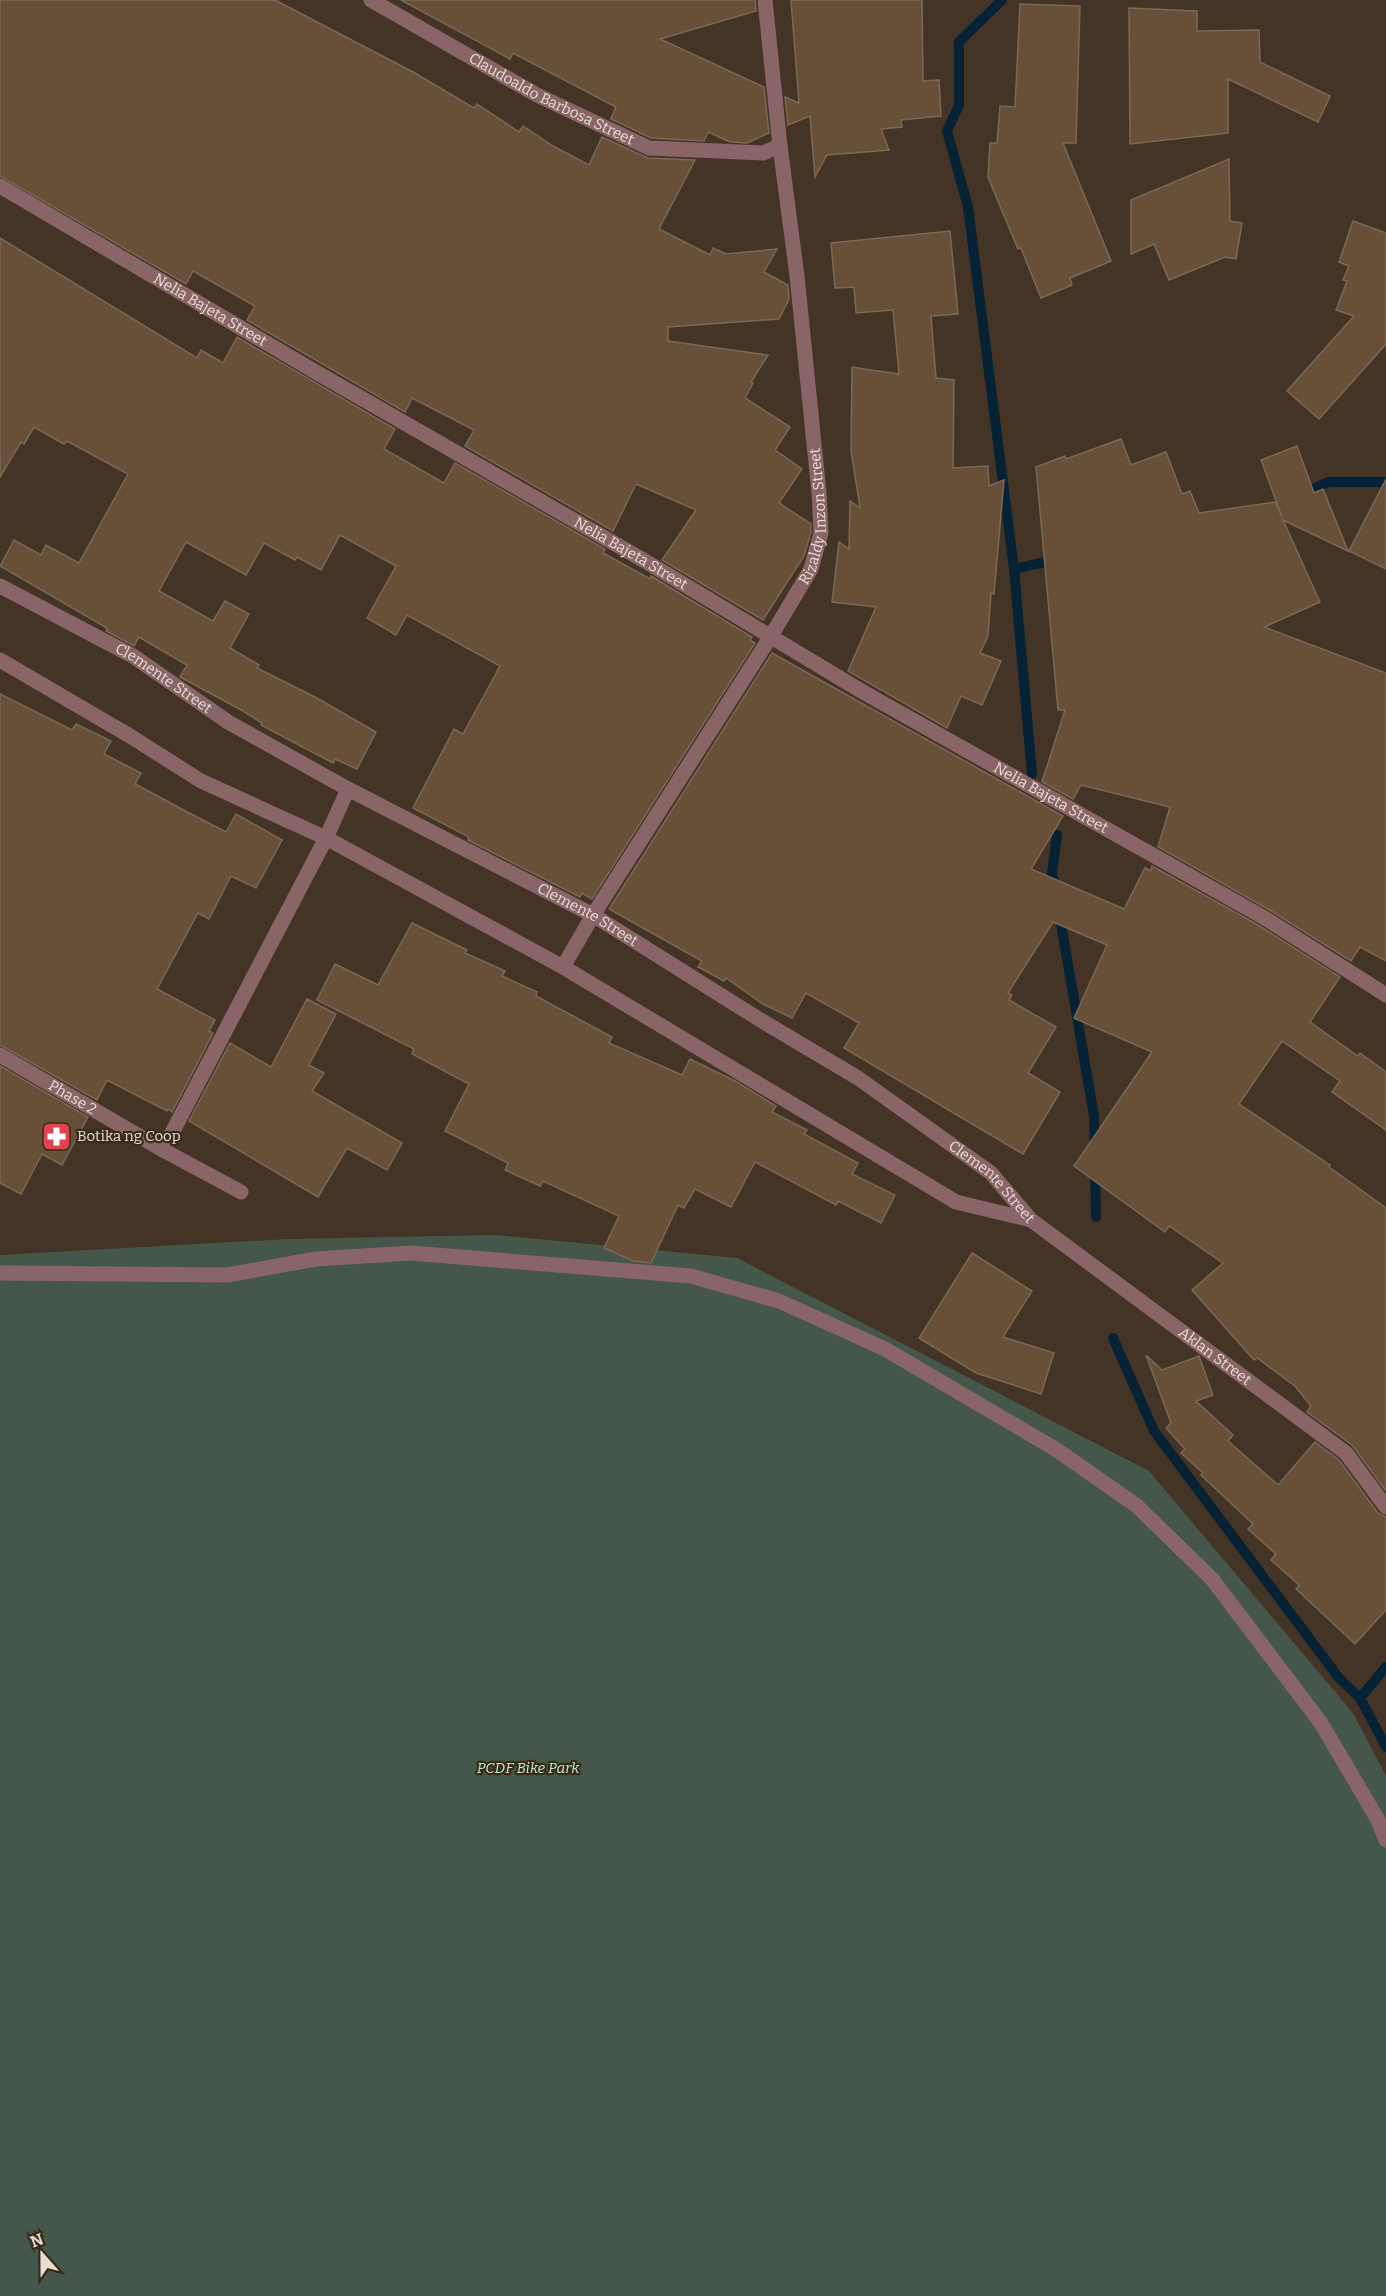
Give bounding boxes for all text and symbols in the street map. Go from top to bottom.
street label: Claudoaldo Barbosa Street [466,49,638,149]
street label: Nelia Bajeta Street [150,269,271,351]
street label: Rizaldy Inzon Street [795,447,830,588]
street label: Nelia Bajeta Street [571,513,691,594]
street label: Clemente Street [112,639,216,717]
street label: Nelia Bajeta Street [990,758,1112,837]
street label: Clemente Street [534,879,642,950]
street label: Phase 2 [45,1076,100,1118]
pharmacy icon: Botika ng Coop [40,1120,72,1152]
place label: Botika ng Coop [77,1127,181,1145]
street label: Clemente Street [945,1137,1039,1227]
street label: Aklan Street [1175,1323,1255,1389]
park label: PCDF Bike Park [477,1759,580,1777]
north arrow [12,2224,72,2284]
text: N [28,2229,46,2252]

